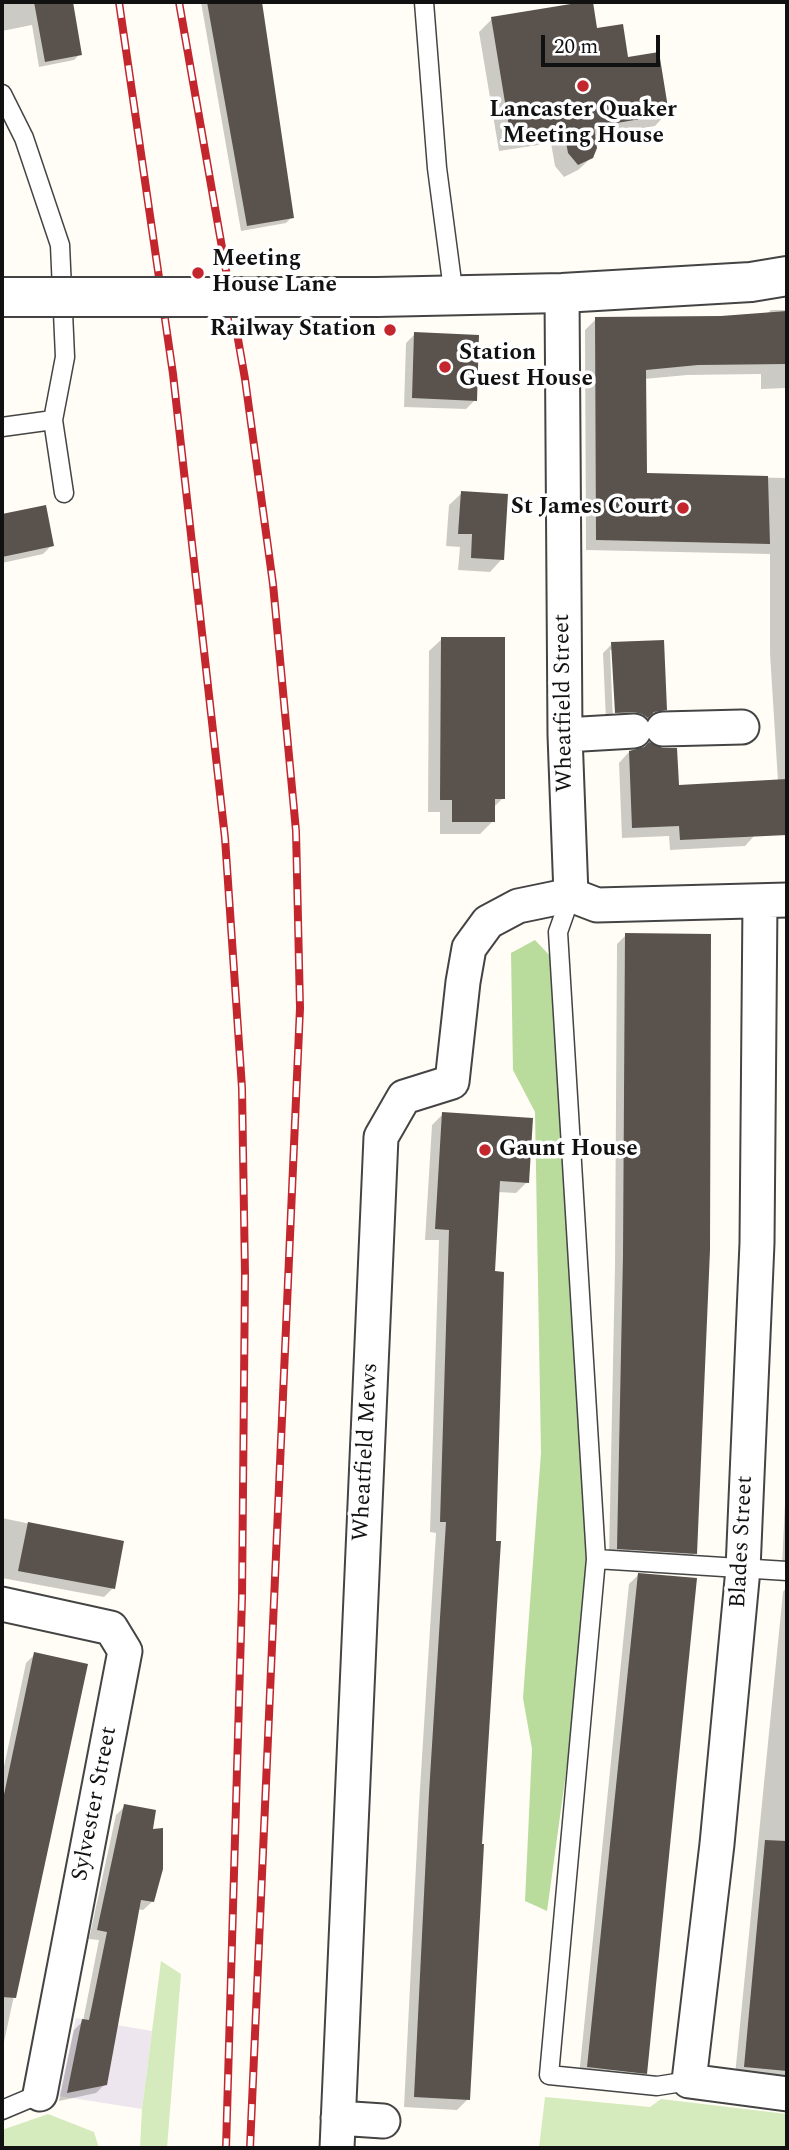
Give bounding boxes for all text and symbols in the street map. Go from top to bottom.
scale bar [544,21,663,65]
text: 20 m [554,31,598,63]
marker: Lancaster Quaker Meeting House [575,78,591,94]
place label: Lancaster Quaker Meeting House [489,97,677,151]
place label: Meeting House Lane [212,246,337,300]
marker: Meeting House Lane [190,265,206,281]
place label: Railway Station [210,316,376,344]
marker: Railway Station [382,322,398,338]
place label: Station Guest House [459,340,593,394]
marker: Station Guest House [437,359,453,375]
place label: St James Court [511,494,669,522]
marker: St James Court [675,500,691,516]
street label: Wheatfield Street [550,614,580,792]
place label: Gaunt House [499,1136,638,1164]
marker: Gaunt House [477,1142,493,1158]
street label: Wheatfield Mews [349,1362,385,1542]
street label: Blades Street [726,1475,760,1609]
street label: Sylvester Street [67,1724,125,1884]

